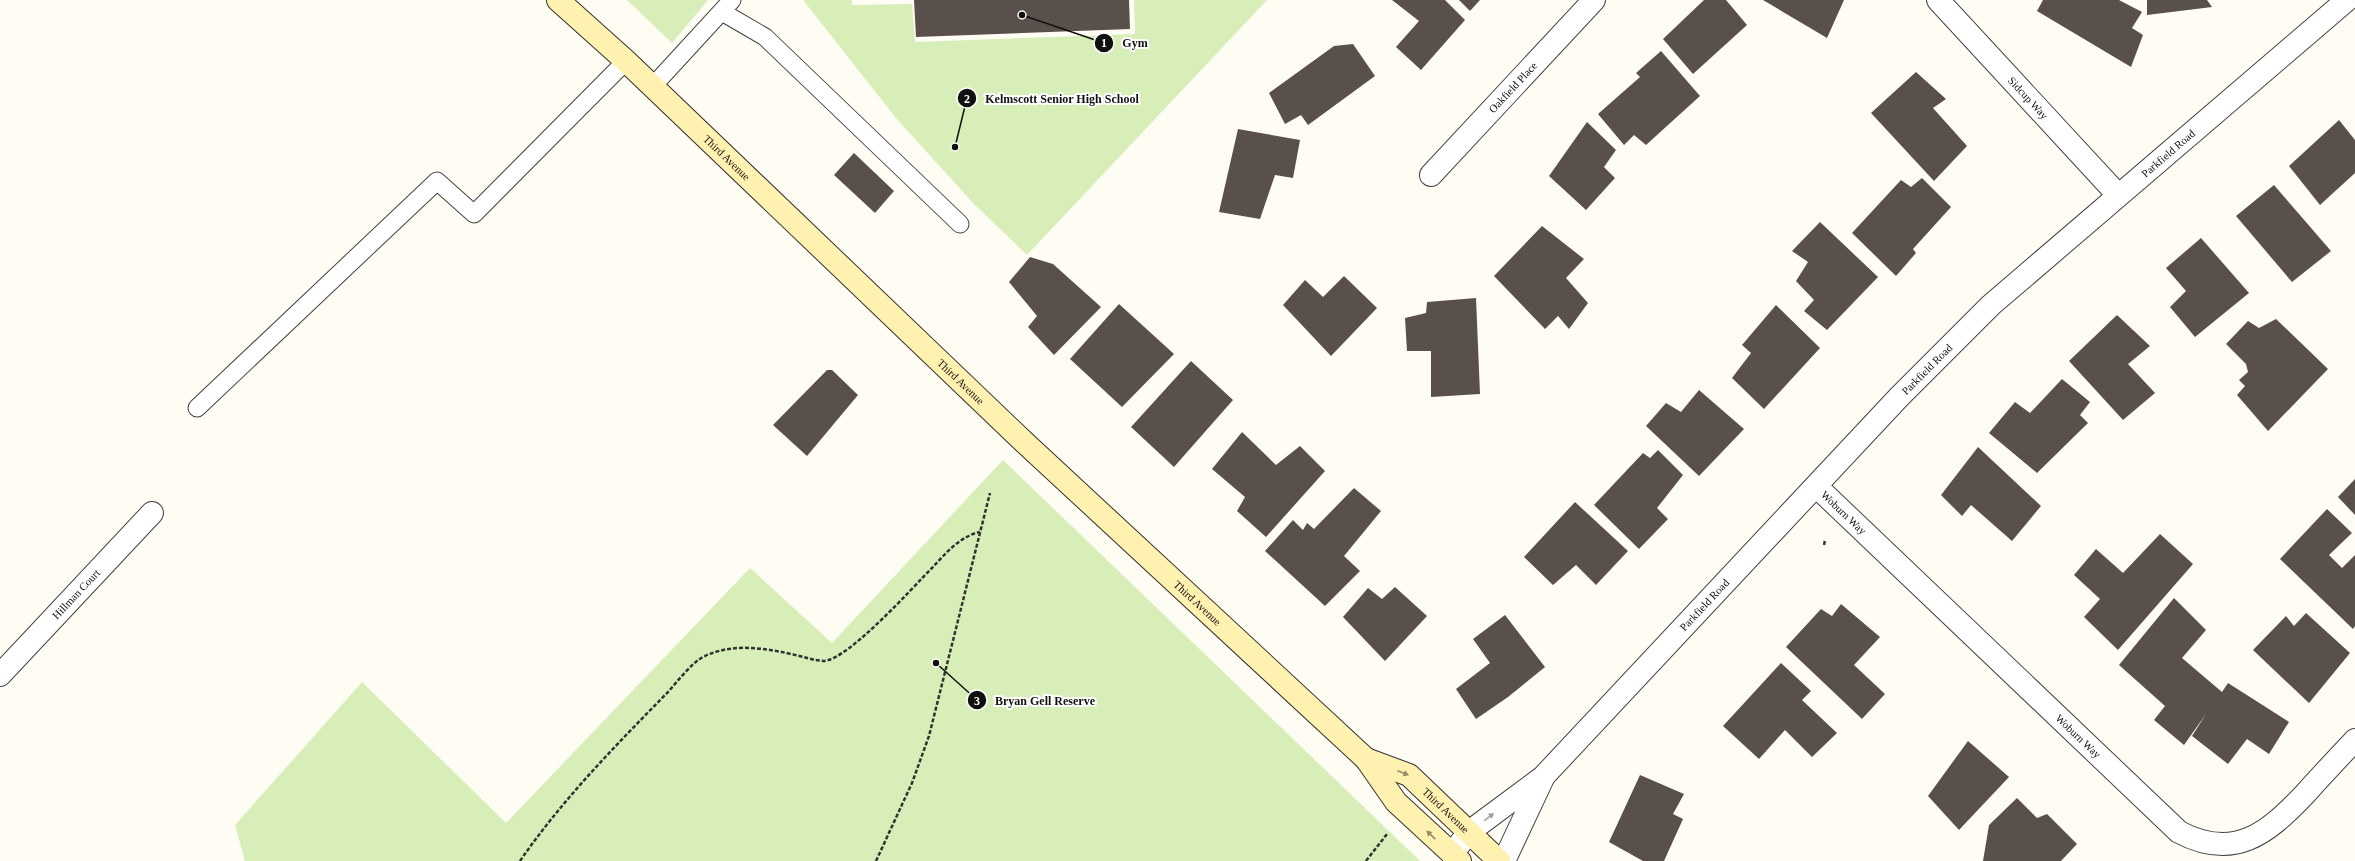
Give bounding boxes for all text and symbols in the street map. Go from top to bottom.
callout: Gym [1094,31,1156,55]
text: 1 [1101,36,1107,50]
text: Gym [1122,36,1148,50]
street label: Oakfield Place [1486,59,1539,115]
street label: Sidcup Way [2006,74,2051,122]
callout: Kelmscott Senior High School [957,86,1146,110]
text: 2 [964,92,970,106]
text: Kelmscott Senior High School [985,92,1139,106]
street label: Parkfield Road [2139,127,2198,179]
street label: Third Avenue [701,132,753,183]
street label: Parkfield Road [1899,341,1955,397]
street label: Third Avenue [935,357,987,407]
street label: Woburn Way [1819,488,1869,537]
street label: Hillman Court [50,567,102,621]
street label: Parkfield Road [1677,576,1732,633]
street label: Third Avenue [1171,578,1224,628]
callout: Bryan Gell Reserve [967,688,1103,712]
text: 3 [974,694,980,708]
text: Bryan Gell Reserve [995,694,1096,708]
street label: Woburn Way [2053,712,2104,761]
one-way arrow [1397,770,1409,776]
street label: Third Avenue [1420,785,1472,835]
one-way arrow [1484,813,1494,821]
one-way arrow [1426,830,1436,839]

